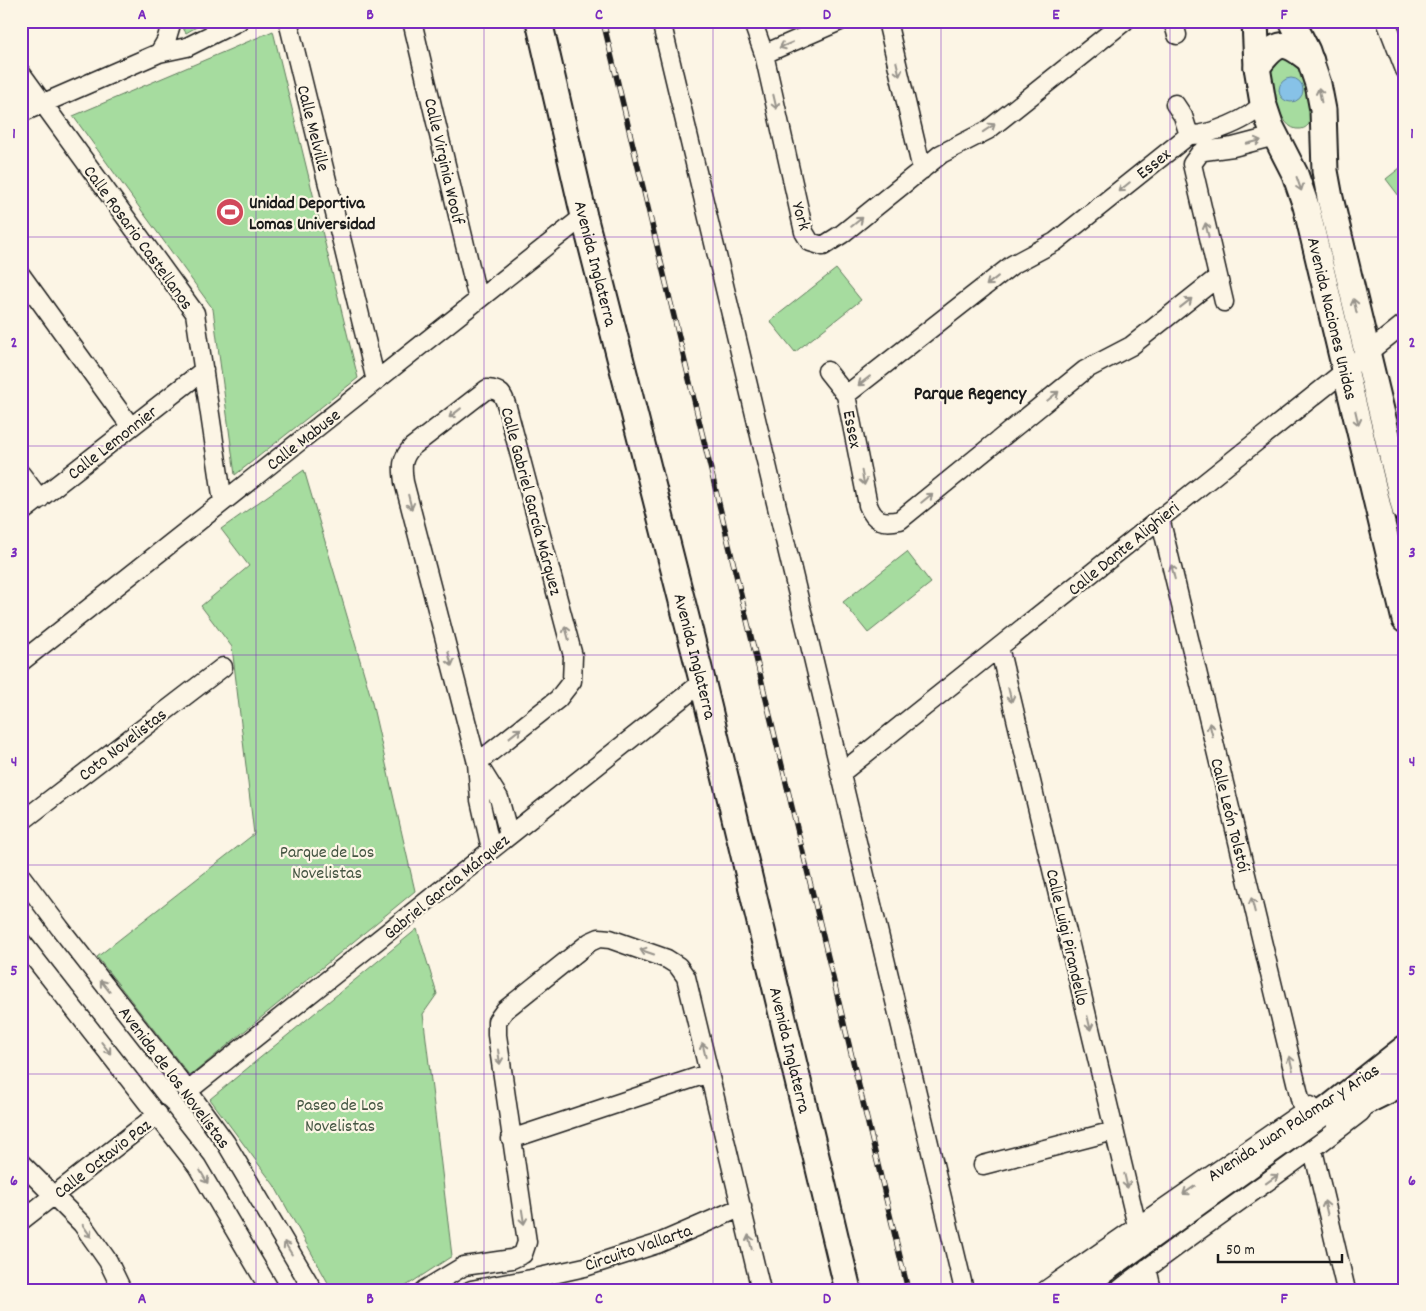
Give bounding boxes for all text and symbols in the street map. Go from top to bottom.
text: A [138,4,147,27]
text: B [366,4,374,27]
text: C [595,4,603,27]
text: D [823,4,832,27]
text: E [1052,4,1060,27]
text: F [1280,4,1288,27]
one-way arrow [779,40,794,50]
one-way arrow [894,60,903,76]
street label: Calle Melville [289,83,334,174]
one-way arrow [1315,87,1324,103]
one-way arrow [771,94,780,110]
street label: Calle Virginia Woolf [416,96,469,228]
text: 1 [12,123,16,146]
one-way arrow [982,123,996,133]
text: 1 [1410,123,1414,146]
one-way arrow [1245,137,1261,146]
street label: Essex [1132,143,1177,187]
street label: Calle Rosario Castellanos [76,161,198,316]
one-way arrow [1295,176,1304,191]
one-way arrow [1117,181,1130,192]
place label: Unidad Deportiva Lomas Universidad [249,192,375,238]
sports icon: Unidad Deportiva Lomas Universidad [215,197,245,227]
street label: Avenida Inglaterra [566,199,622,330]
street label: York [784,199,816,234]
one-way arrow [850,216,863,227]
one-way arrow [1202,222,1211,238]
street label: Avenida Naciones Unidas [1299,235,1362,403]
one-way arrow [986,275,999,286]
one-way arrow [1179,297,1192,308]
one-way arrow [1350,298,1360,314]
text: 2 [11,332,18,355]
text: 2 [1409,332,1416,355]
one-way arrow [858,376,871,387]
district label: Parque Regency [914,382,1027,409]
one-way arrow [1046,390,1059,401]
street label: Calle Lemonnier [63,401,164,487]
street label: Calle Mabuse [262,404,347,478]
street label: Calle Gabriel García Márquez [492,405,567,599]
one-way arrow [449,407,462,418]
street label: Essex [835,408,866,451]
one-way arrow [1352,409,1362,425]
one-way arrow [858,469,868,485]
one-way arrow [920,492,933,503]
one-way arrow [405,494,415,510]
street label: Calle Dante Alighieri [1063,497,1186,603]
text: 3 [10,542,18,565]
text: 3 [1408,542,1416,565]
one-way arrow [1168,565,1177,581]
street label: Avenida Inglaterra [665,591,721,722]
one-way arrow [561,626,571,642]
one-way arrow [446,651,455,667]
one-way arrow [1006,686,1015,702]
street label: Coto Novelistas [74,704,173,788]
one-way arrow [1206,723,1215,739]
one-way arrow [508,728,522,738]
text: 4 [11,751,17,774]
text: 4 [1409,751,1415,774]
street label: Calle León Tolstói [1202,756,1255,875]
street label: Gabriel Garcia Márquez [379,829,516,947]
park label: Parque de Los Novelistas [280,841,374,887]
street label: Calle Luigi Pirandello [1038,867,1093,1008]
one-way arrow [1248,898,1257,914]
one-way arrow [639,947,655,956]
text: 5 [10,960,18,983]
text: 5 [1408,960,1416,983]
one-way arrow [100,979,111,992]
street label: Avenida Inglaterra [761,985,815,1116]
street label: Avenida de los Novelistas [111,1002,235,1155]
one-way arrow [1084,1015,1094,1031]
one-way arrow [100,1041,111,1054]
one-way arrow [699,1043,708,1059]
one-way arrow [495,1048,505,1064]
one-way arrow [1286,1056,1295,1072]
street label: Avenida Juan Palomar y Arias [1203,1059,1385,1189]
park label: Paseo de Los Novelistas [296,1094,384,1140]
street label: Calle Octavio Paz [50,1114,157,1206]
one-way arrow [200,1169,209,1184]
text: 6 [10,1170,18,1193]
text: 6 [1408,1170,1416,1193]
one-way arrow [1122,1173,1131,1189]
one-way arrow [1265,1174,1279,1184]
one-way arrow [1182,1185,1196,1195]
one-way arrow [1321,1201,1330,1217]
one-way arrow [519,1209,529,1225]
street label: Circuito Vallarta [582,1219,696,1279]
one-way arrow [82,1224,92,1238]
scale bar [1218,1231,1342,1263]
one-way arrow [745,1235,754,1251]
text: 50 m [1226,1240,1255,1262]
one-way arrow [282,1241,292,1255]
text: A [138,1288,147,1311]
text: B [366,1288,374,1311]
text: C [595,1288,603,1311]
text: D [823,1288,832,1311]
text: E [1052,1288,1060,1311]
text: F [1280,1288,1288,1311]

